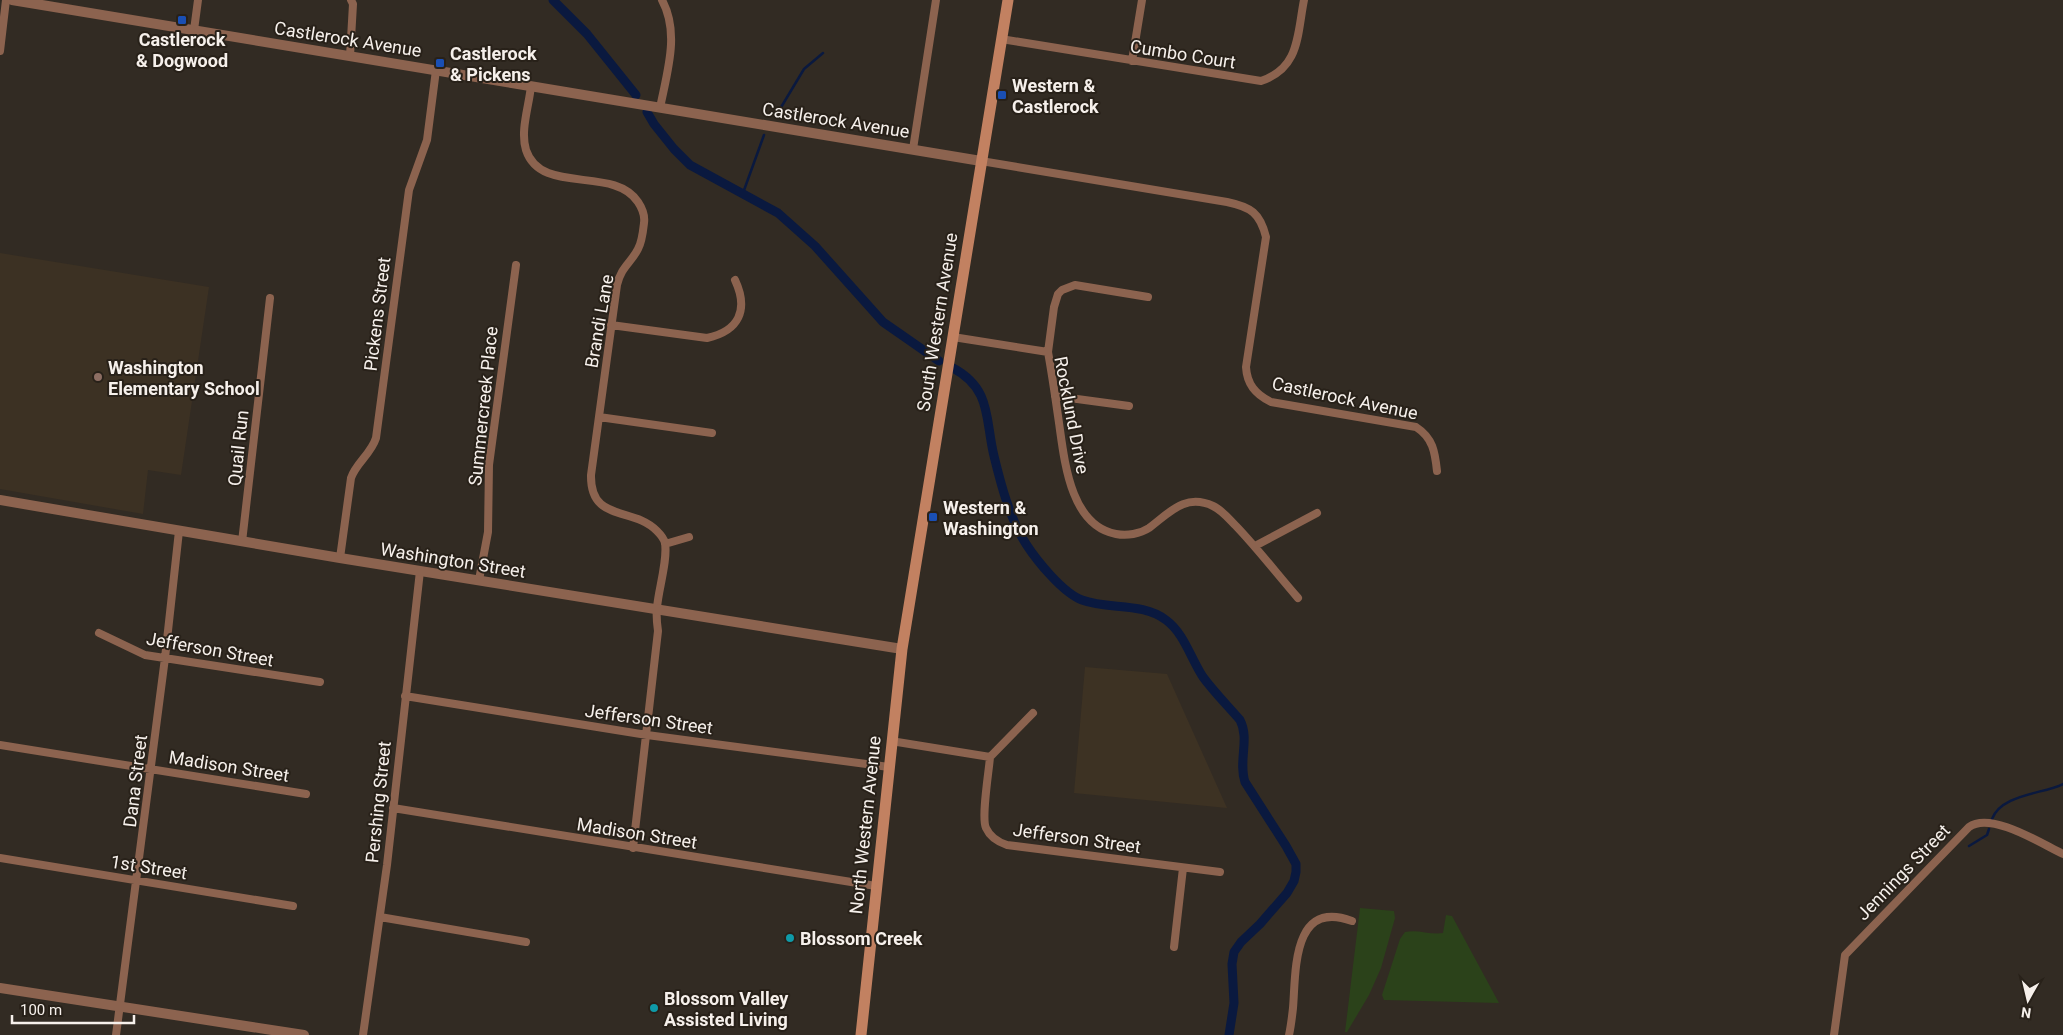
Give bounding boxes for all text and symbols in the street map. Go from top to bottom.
marker: Castlerock & Dogwood [176,14,188,26]
street label: Castlerock Avenue [273,17,423,61]
place label: Castlerock & Dogwood [136,29,228,71]
street label: Cumbo Court [1129,35,1237,73]
place label: Castlerock & Pickens [450,43,537,85]
marker: Castlerock & Pickens [434,57,446,69]
place label: Western & Castlerock [1012,75,1099,117]
marker: Western & Castlerock [996,89,1008,101]
street label: Castlerock Avenue [761,98,911,142]
street label: South Western Avenue [913,231,961,413]
street label: Pickens Street [360,256,394,372]
street label: Brandi Lane [580,273,618,369]
street label: Summercreek Place [464,325,502,487]
street label: Rocklund Drive [1050,354,1094,476]
place label: Washington Elementary School [108,357,260,399]
marker: Washington Elementary School [92,371,104,383]
street label: Castlerock Avenue [1270,372,1420,424]
street label: Quail Run [224,409,252,487]
place label: Western & Washington [943,497,1039,539]
marker: Western & Washington [927,511,939,523]
street label: Washington Street [379,538,527,582]
street label: Jefferson Street [145,627,275,671]
street label: Jefferson Street [584,700,714,738]
street label: Dana Street [119,733,151,829]
street label: North Western Avenue [845,735,885,915]
street label: Pershing Street [361,740,395,864]
street label: Madison Street [167,746,291,786]
street label: Madison Street [575,813,699,853]
street label: Jefferson Street [1012,819,1142,857]
street label: Jennings Street [1852,820,1954,924]
street label: 1st Street [109,851,189,883]
place label: Blossom Creek [800,928,923,949]
marker: Blossom Creek [784,932,796,944]
north arrow [2003,975,2053,1025]
place label: Blossom Valley Assisted Living [664,988,789,1030]
scale bar [12,992,135,1024]
text: 100 m [20,1001,62,1019]
marker: Blossom Valley Assisted Living [648,1002,660,1014]
text: N [2020,1004,2032,1021]

